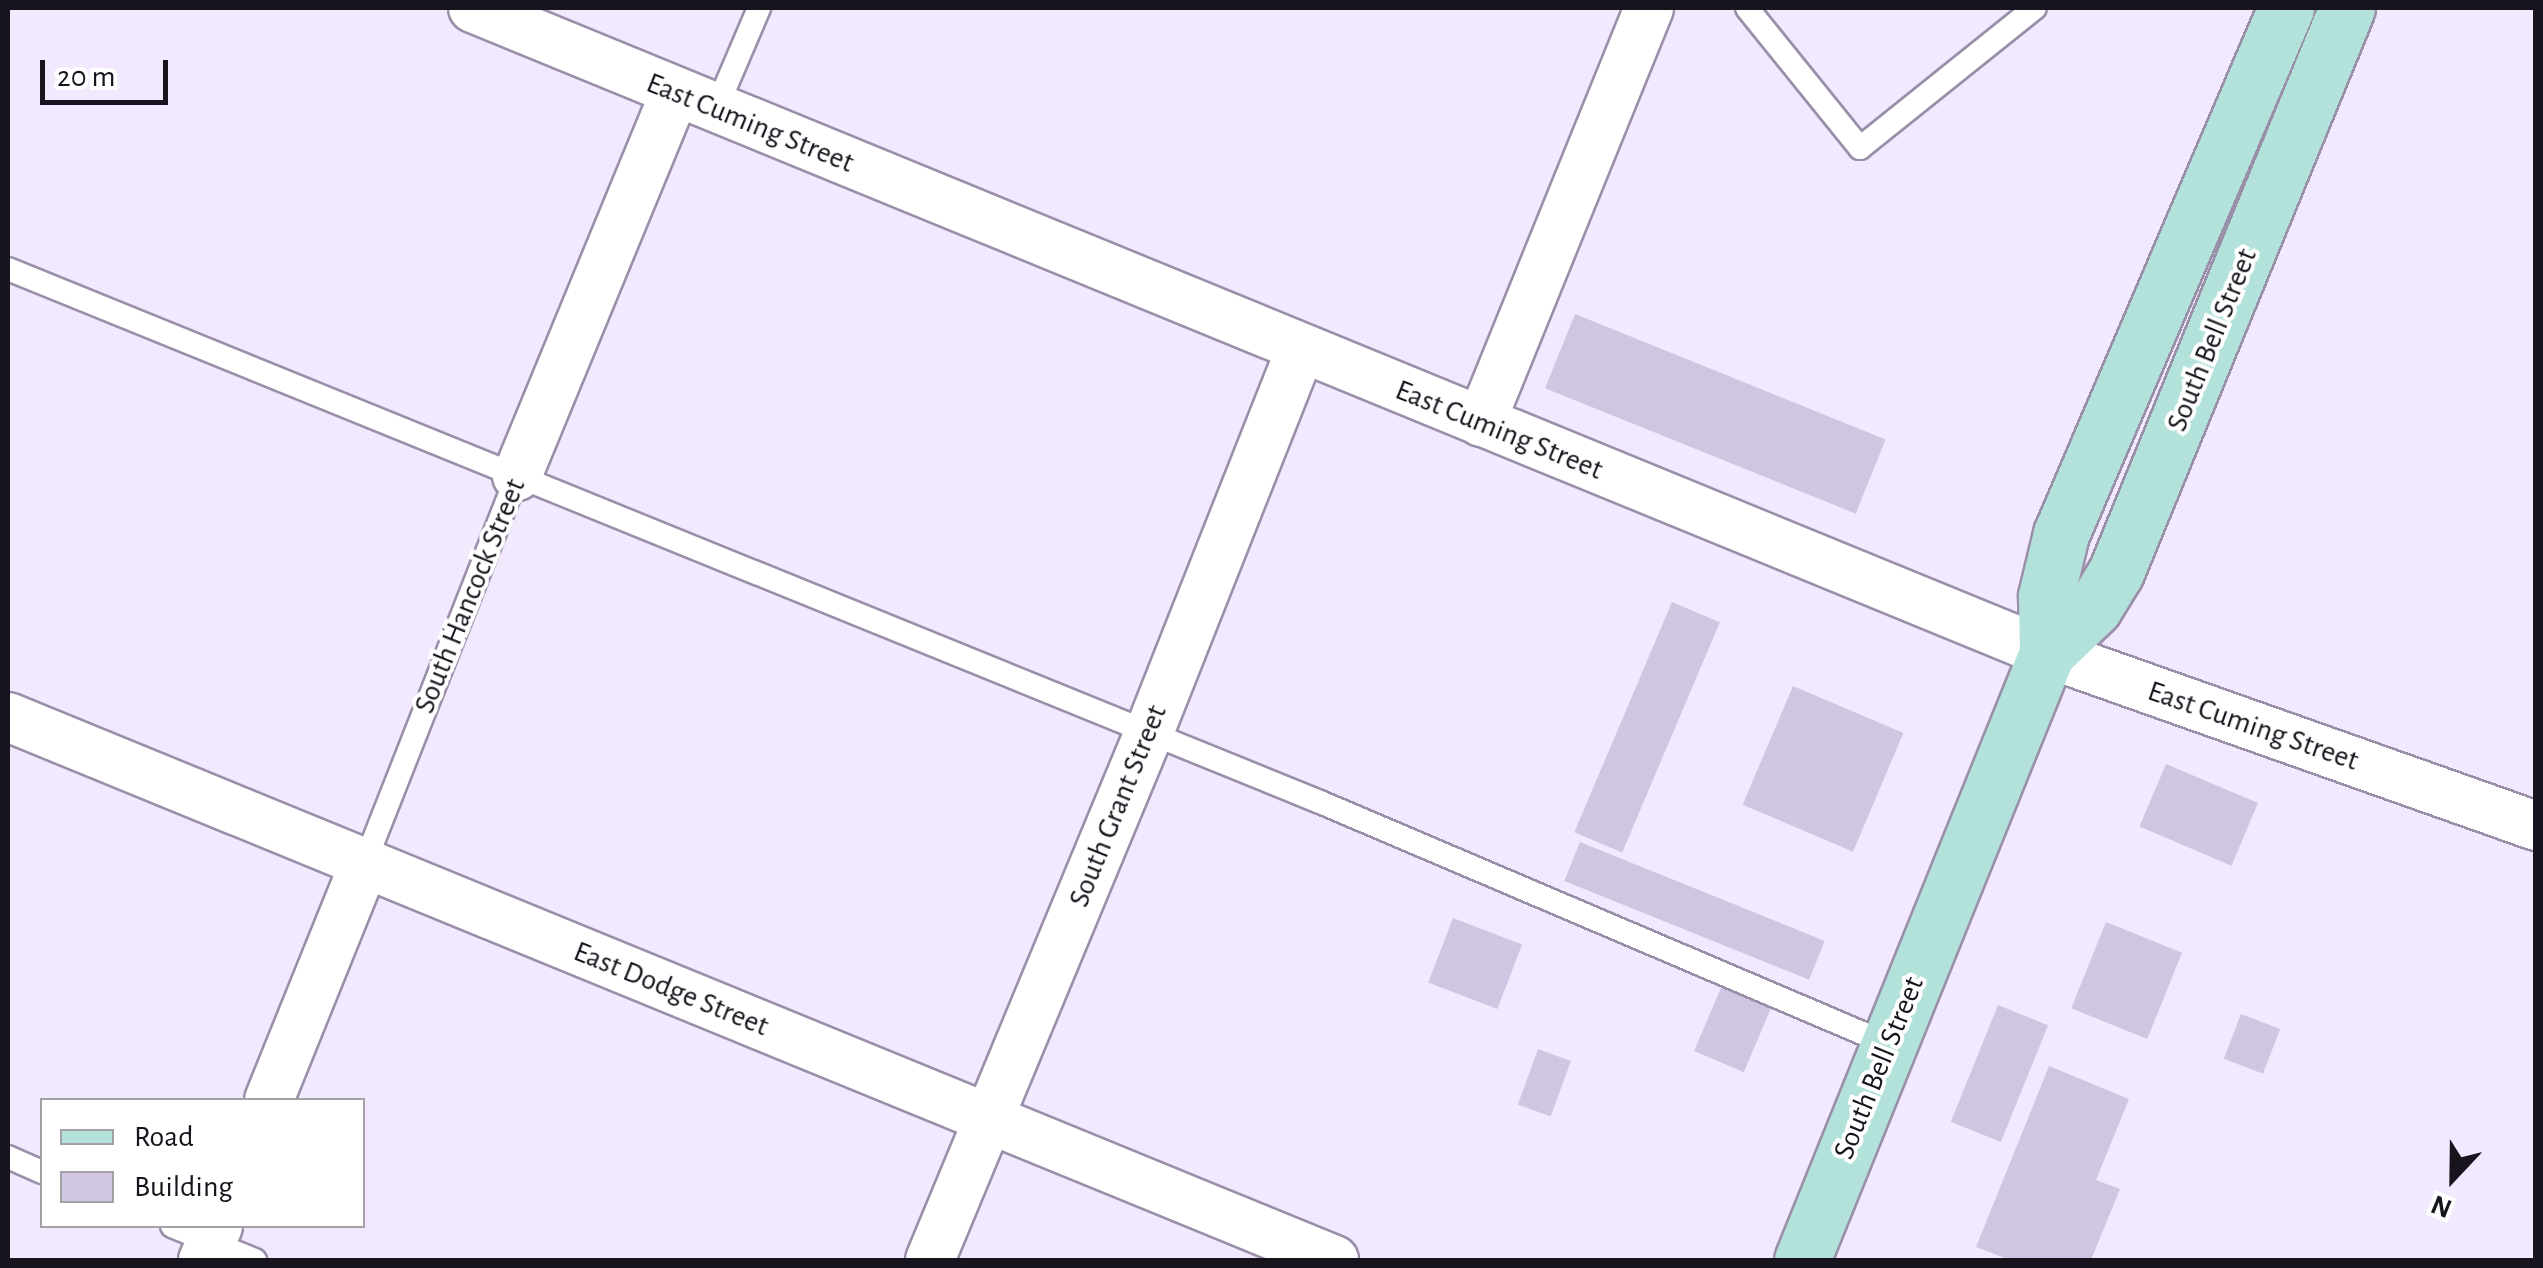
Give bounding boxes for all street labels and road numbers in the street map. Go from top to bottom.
street label: East Cuming Street [641,65,859,181]
street label: South Bell Street [2159,243,2265,437]
street label: East Cuming Street [1390,372,1608,488]
street label: South Hancock Street [407,473,533,719]
street label: East Cuming Street [2143,673,2363,779]
street label: South Grant Street [1061,700,1175,912]
street label: East Dodge Street [568,934,774,1044]
street label: South Bell Street [1826,971,1932,1165]

